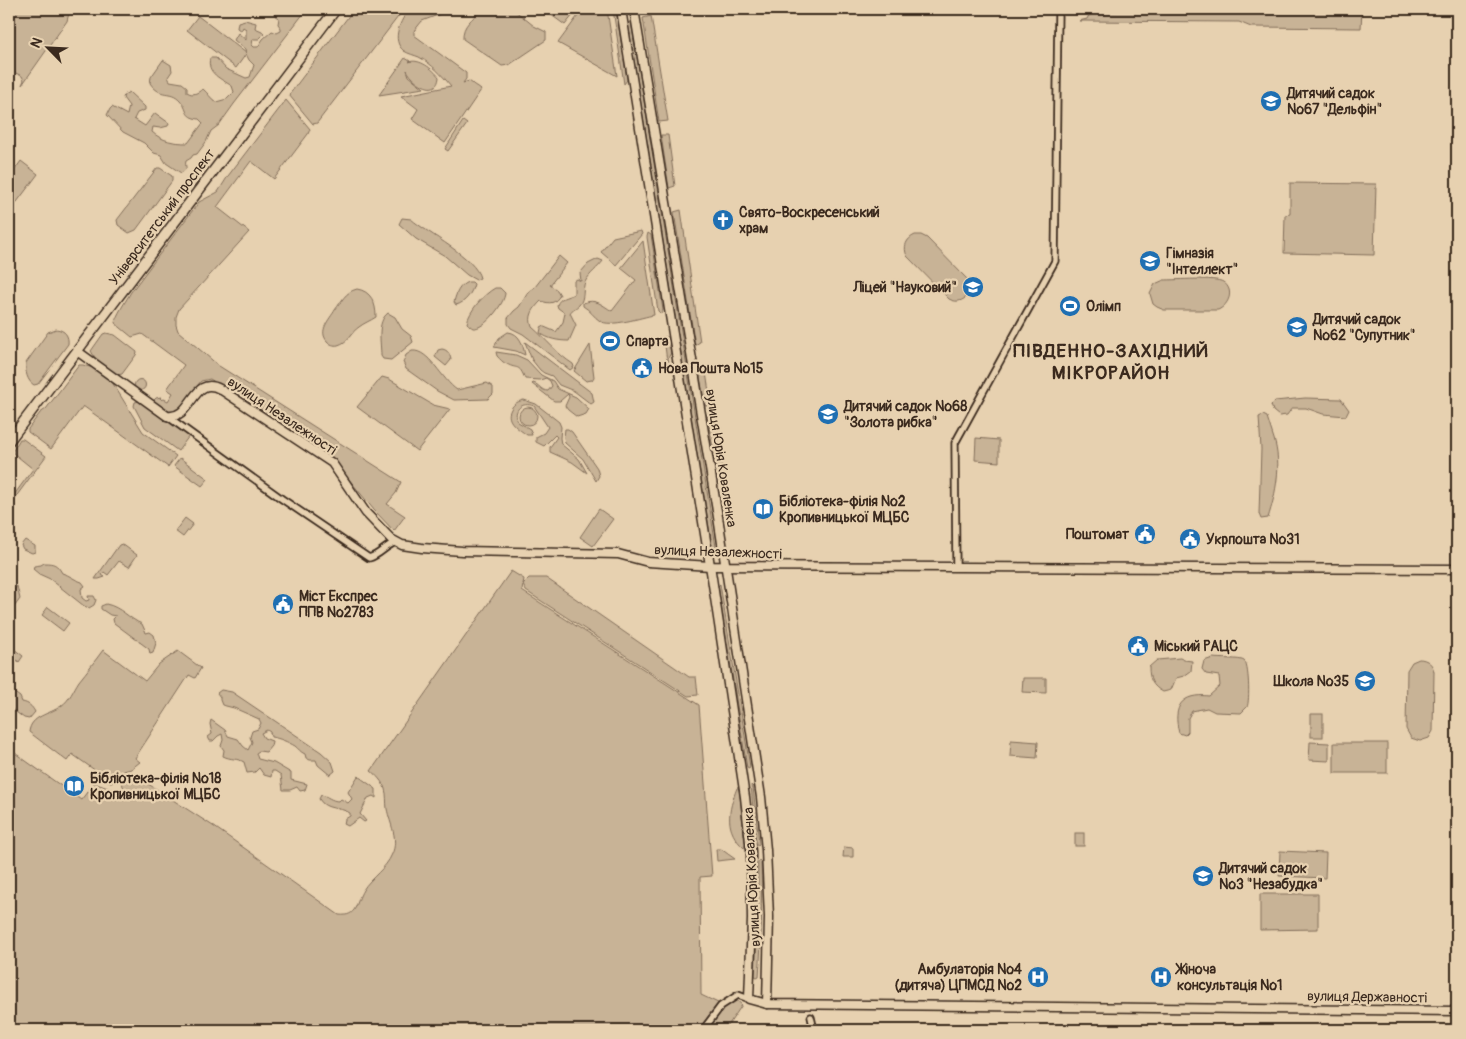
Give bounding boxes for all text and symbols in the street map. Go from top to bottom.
north arrow [22,22,72,72]
text: N [27,35,46,51]
place label: Дитячий садок №67 "Дельфін" [1286,85,1382,118]
school or university icon: Дитячий садок №67 "Дельфін" [1259,89,1283,113]
street label: Університетський проспект [105,146,219,288]
place label: Свято-Воскресенський храм [738,204,880,237]
church icon: Свято-Воскресенський храм [711,208,735,232]
place label: Гімназія "Інтеллект" [1166,245,1238,278]
school or university icon: Гімназія "Інтеллект" [1138,249,1162,273]
school or university icon: Ліцей "Науковий" [961,275,985,299]
place label: Ліцей "Науковий" [852,279,957,296]
sports icon: Олімп [1058,294,1082,318]
place label: Олімп [1086,298,1121,315]
place label: Дитячий садок №62 "Супутник" [1312,311,1416,344]
school or university icon: Дитячий садок №62 "Супутник" [1285,315,1309,339]
sports icon: Спарта [598,329,622,353]
place label: Спарта [626,333,669,350]
district label: ПІВДЕННО-ЗАХІДНИЙ МІКРОРАЙОН [1013,339,1209,385]
public building icon: Нова Пошта №15 [630,356,654,380]
place label: Нова Пошта №15 [658,360,764,377]
street label: вулиця Незалежності [224,373,340,459]
street label: вулиця Юрія Коваленка [702,388,740,528]
place label: Дитячий садок №68 "Золота рибка" [843,398,967,431]
school or university icon: Дитячий садок №68 "Золота рибка" [816,402,840,426]
place label: Бібліотека-філія №2 Кропивницької МЦБС [779,493,910,526]
library icon: Бібліотека-філія №2 Кропивницької МЦБС [751,497,775,521]
public building icon: Поштомат [1133,522,1157,546]
place label: Поштомат [1066,526,1130,543]
public building icon: Укрпошта №31 [1178,527,1202,551]
place label: Укрпошта №31 [1206,531,1300,548]
street label: вулиця Незалежності [654,541,783,563]
place label: Міст Експрес ППВ №2783 [299,588,378,621]
public building icon: Міст Експрес ППВ №2783 [271,592,295,616]
public building icon: Міський РАЦС [1126,634,1150,658]
place label: Міський РАЦС [1154,638,1238,655]
school or university icon: Школа №35 [1353,669,1377,693]
place label: Школа №35 [1273,673,1349,690]
place label: Бібліотека-філія №18 Кропивницької МЦБС [90,770,221,803]
library icon: Бібліотека-філія №18 Кропивницької МЦБС [62,774,86,798]
street label: вулиця Юрія Коваленка [740,807,764,947]
place label: Дитячий садок №3 "Незабудка" [1218,860,1323,893]
school or university icon: Дитячий садок №3 "Незабудка" [1191,864,1215,888]
place label: Амбулаторія №4 (дитяча) ЦПМСД №2 [894,961,1023,994]
place label: Жіноча консультація №1 [1174,961,1283,994]
hospital icon: Амбулаторія №4 (дитяча) ЦПМСД №2 [1026,965,1050,989]
hospital icon: Жіноча консультація №1 [1149,965,1173,989]
street label: вулиця Державності [1307,987,1428,1007]

